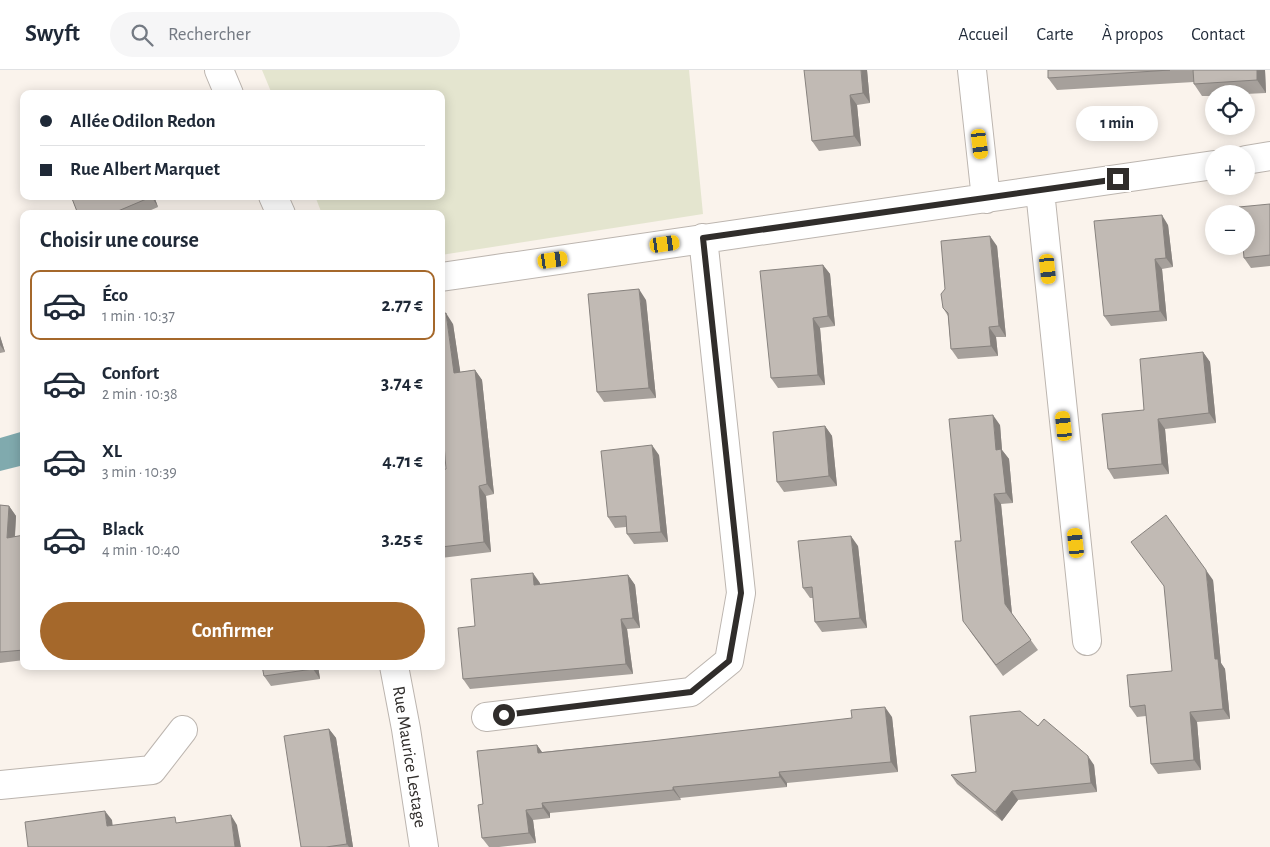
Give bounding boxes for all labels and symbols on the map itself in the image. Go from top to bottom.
callout: 1 min [1077,106,1159,142]
car [970,128,989,160]
route end [1107,168,1129,190]
car [649,234,680,254]
car [537,250,568,270]
car [1038,253,1057,285]
car [1054,410,1073,442]
car [1066,527,1085,559]
street label: Rue Maurice Lestage [389,685,429,829]
route start [493,704,515,726]

